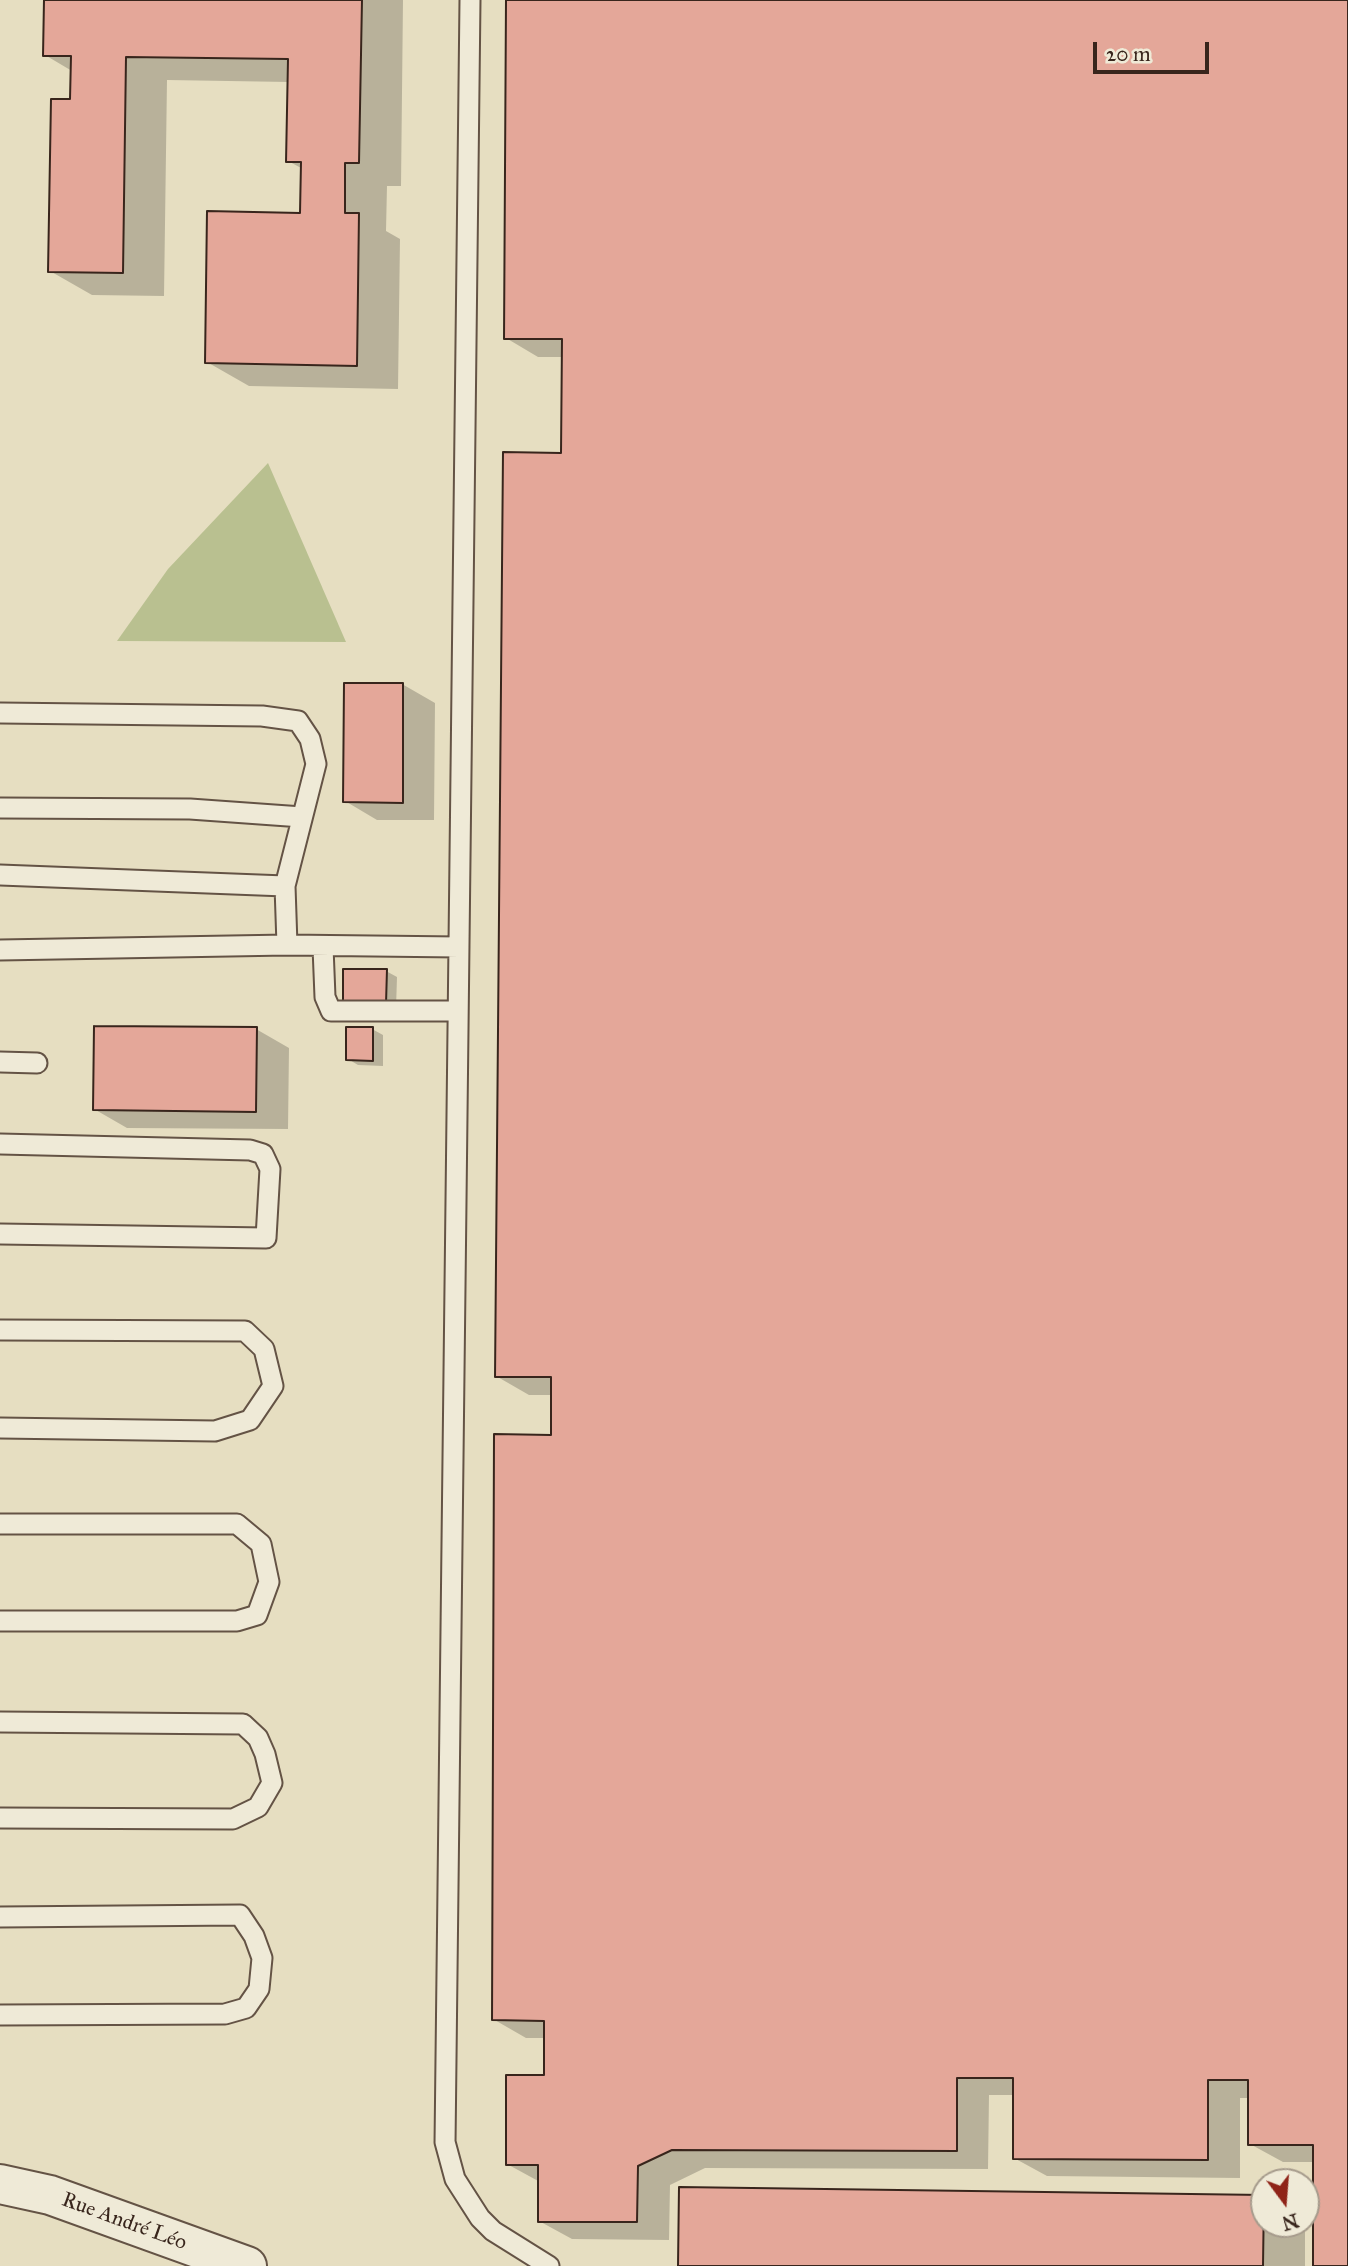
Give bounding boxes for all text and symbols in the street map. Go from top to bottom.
scale bar [1096,28,1212,72]
text: 20 m [1106,41,1151,67]
north arrow [1250,2168,1320,2238]
street label: Rue André Léo [58,2188,190,2256]
text: N [1279,2208,1301,2235]

